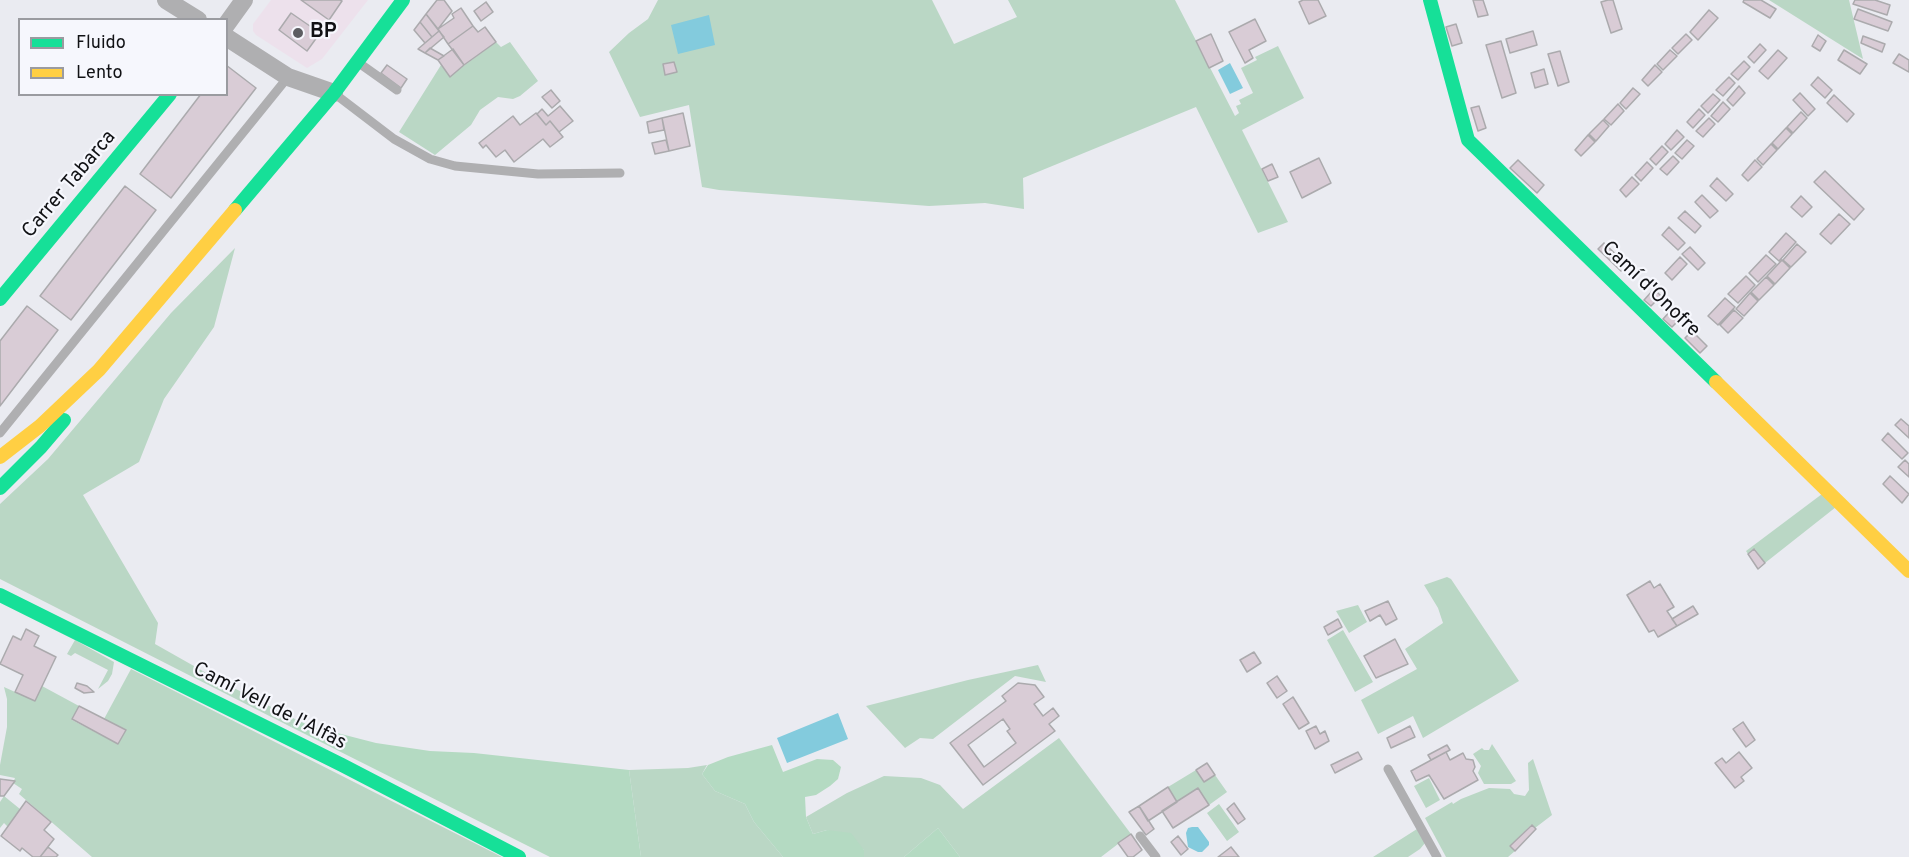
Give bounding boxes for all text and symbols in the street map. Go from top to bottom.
legend [18,18,228,96]
place label: BP [310,21,336,45]
marker: BP [291,26,305,40]
text: Fluido [76,32,126,55]
text: Lento [76,62,122,85]
street label: Carrer Tabarca [18,126,122,244]
street label: Camí d'Onofre [1596,237,1704,343]
street label: Camí Vell de l'Alfàs [188,658,350,756]

